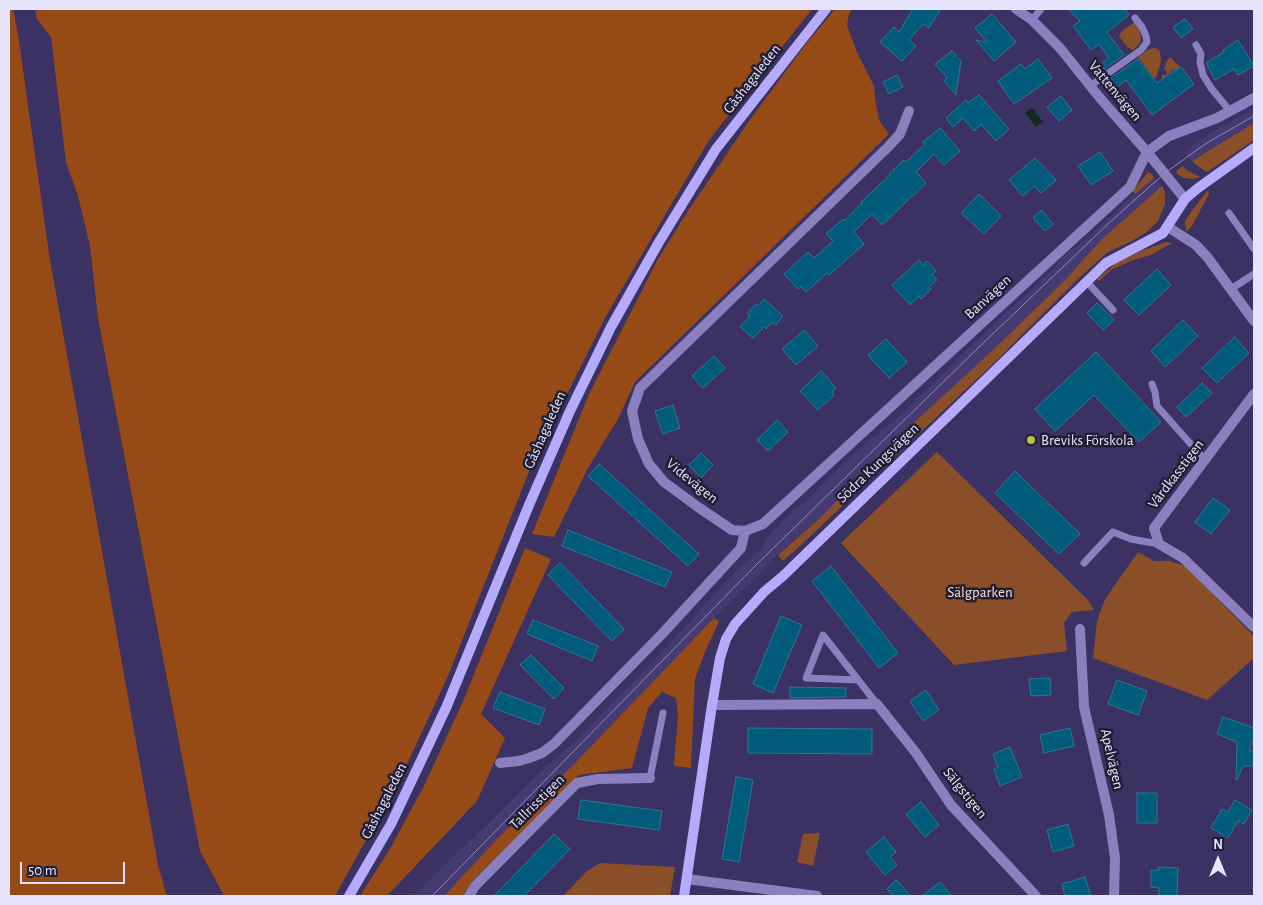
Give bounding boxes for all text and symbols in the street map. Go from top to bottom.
street label: Gåshagaleden [719,41,785,117]
street label: Vattenvägen [1085,57,1145,125]
street label: Banvägen [961,271,1015,323]
street label: Gåshagaleden [520,388,570,472]
street label: Södra Kungsvägen [833,419,923,507]
place label: Breviks Förskola [1041,431,1134,449]
marker: Breviks Förskola [1025,434,1037,446]
street label: Vårdkasstigen [1144,436,1208,512]
street label: Videvägen [662,455,722,507]
park label: Sälgparken [947,583,1013,601]
street label: Apelvägen [1096,727,1128,791]
street label: Gåshagaleden [357,760,411,842]
street label: Sälgstigen [939,764,991,822]
street label: Tallrisstigen [506,771,568,833]
north arrow [1193,835,1243,885]
text: N [1213,838,1223,852]
scale bar [22,852,128,884]
text: 50 m [28,863,57,878]

